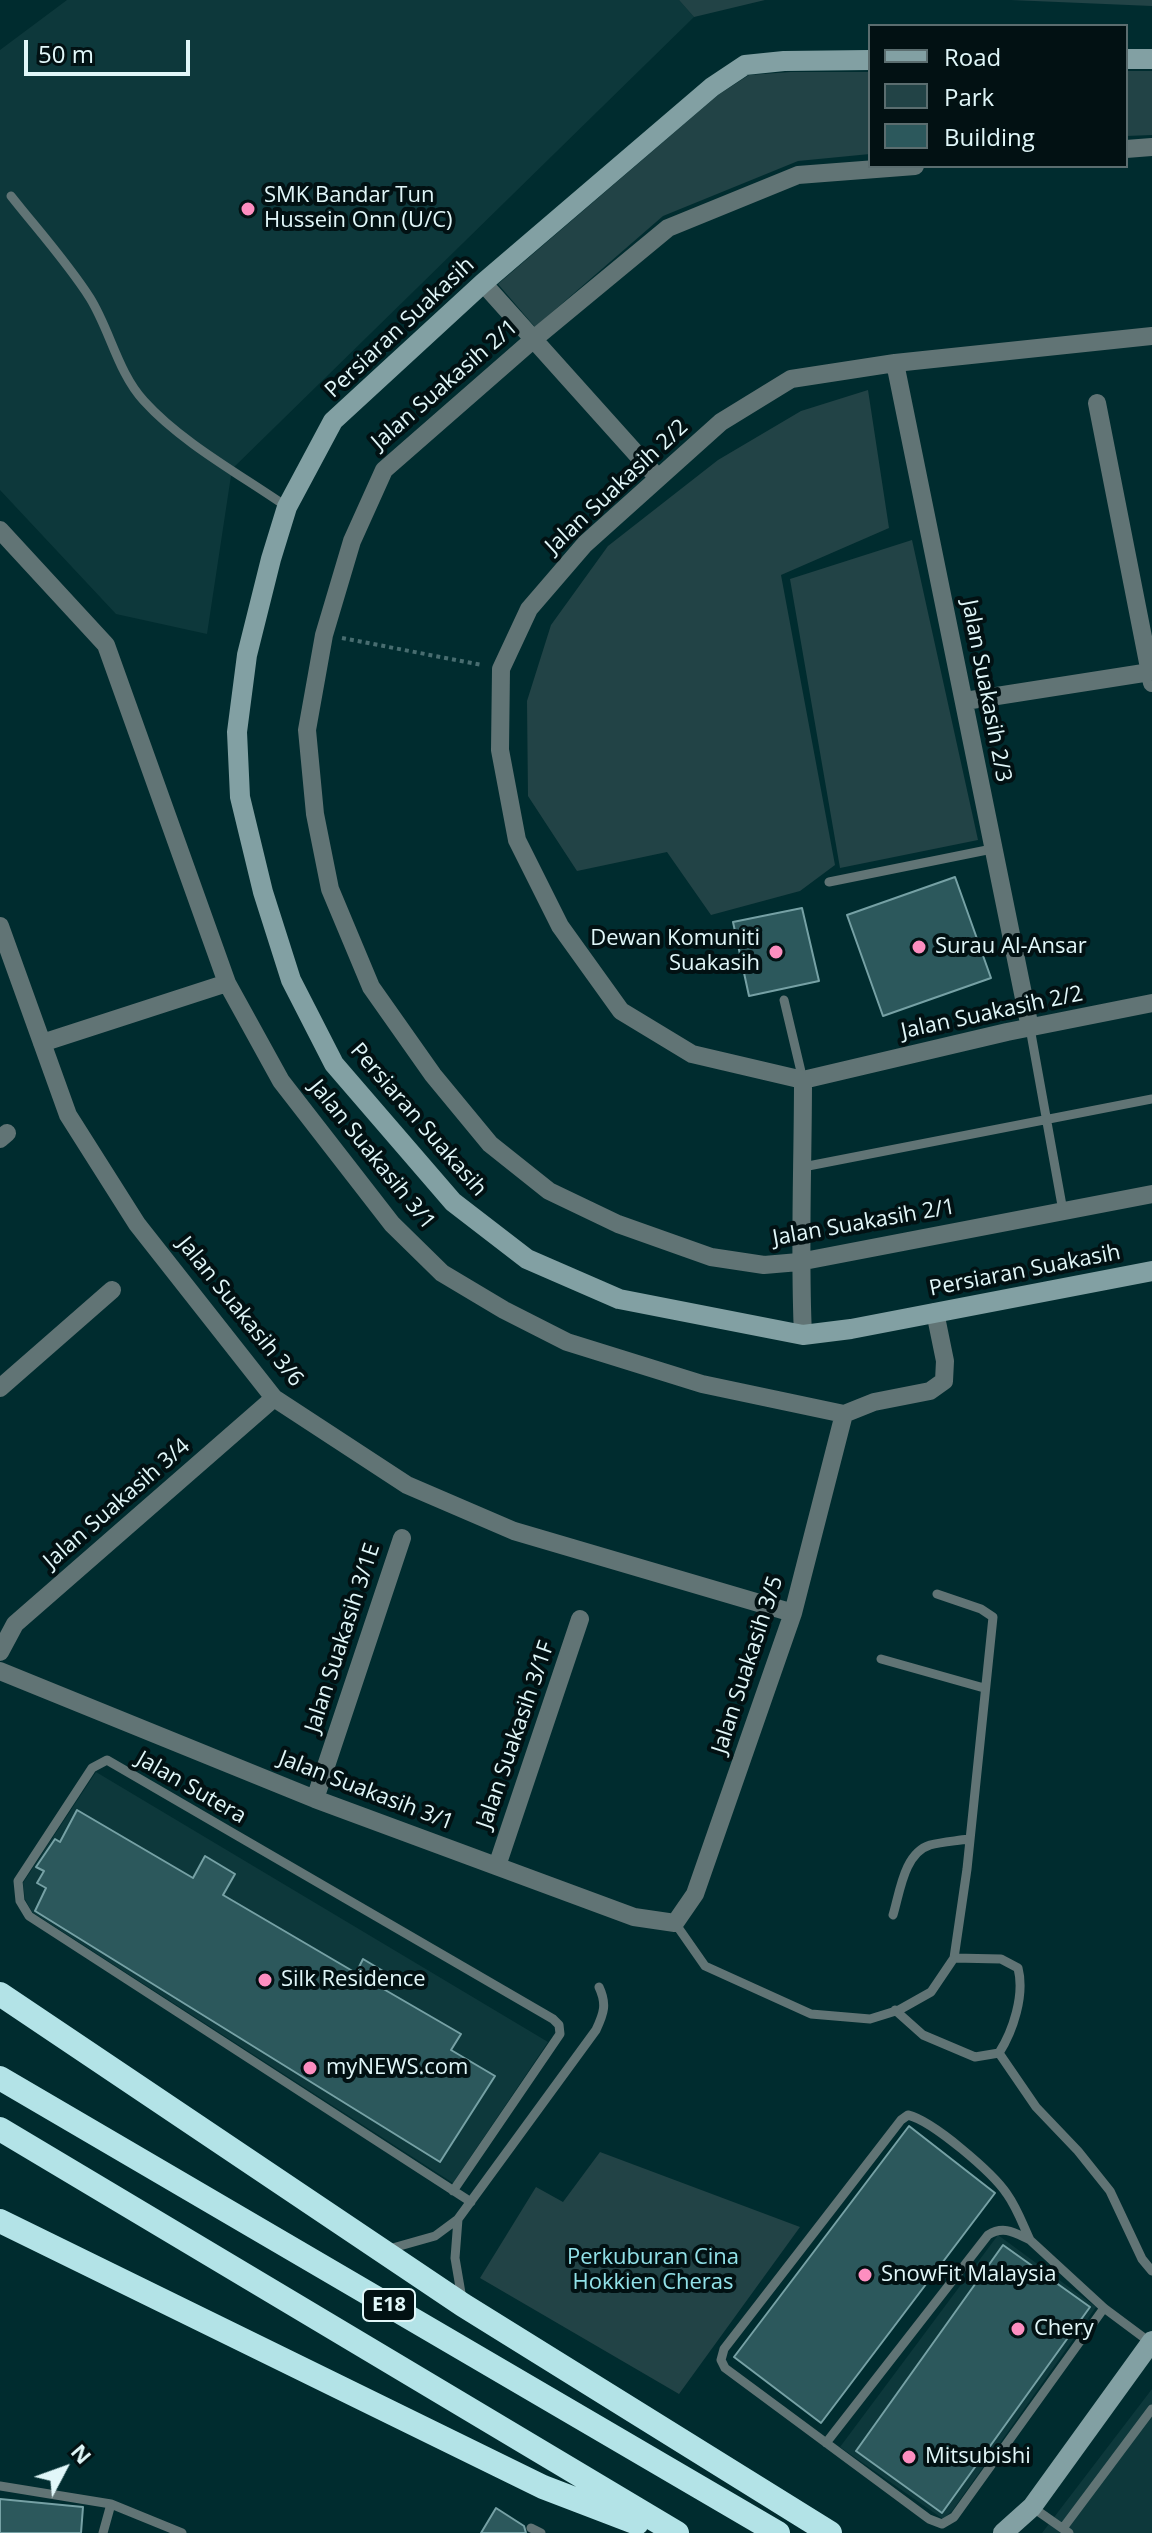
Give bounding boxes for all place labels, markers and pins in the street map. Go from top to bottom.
place label: SMK Bandar Tun Hussein Onn (U/C) [264,183,453,234]
marker: SMK Bandar Tun Hussein Onn (U/C) [239,200,257,218]
place label: Dewan Komuniti Suakasih [590,926,760,978]
place label: Surau Al-Ansar [935,934,1087,960]
marker: Surau Al-Ansar [910,938,928,956]
marker: Dewan Komuniti Suakasih [767,943,785,961]
place label: Silk Residence [281,1967,426,1993]
marker: Silk Residence [256,1971,274,1989]
place label: myNEWS.com [326,2055,468,2081]
marker: myNEWS.com [301,2059,319,2077]
place label: SnowFit Malaysia [881,2262,1056,2288]
marker: SnowFit Malaysia [856,2266,874,2284]
place label: Chery [1034,2316,1094,2342]
marker: Chery [1009,2320,1027,2338]
place label: Mitsubishi [925,2444,1031,2470]
marker: Mitsubishi [900,2448,918,2466]

